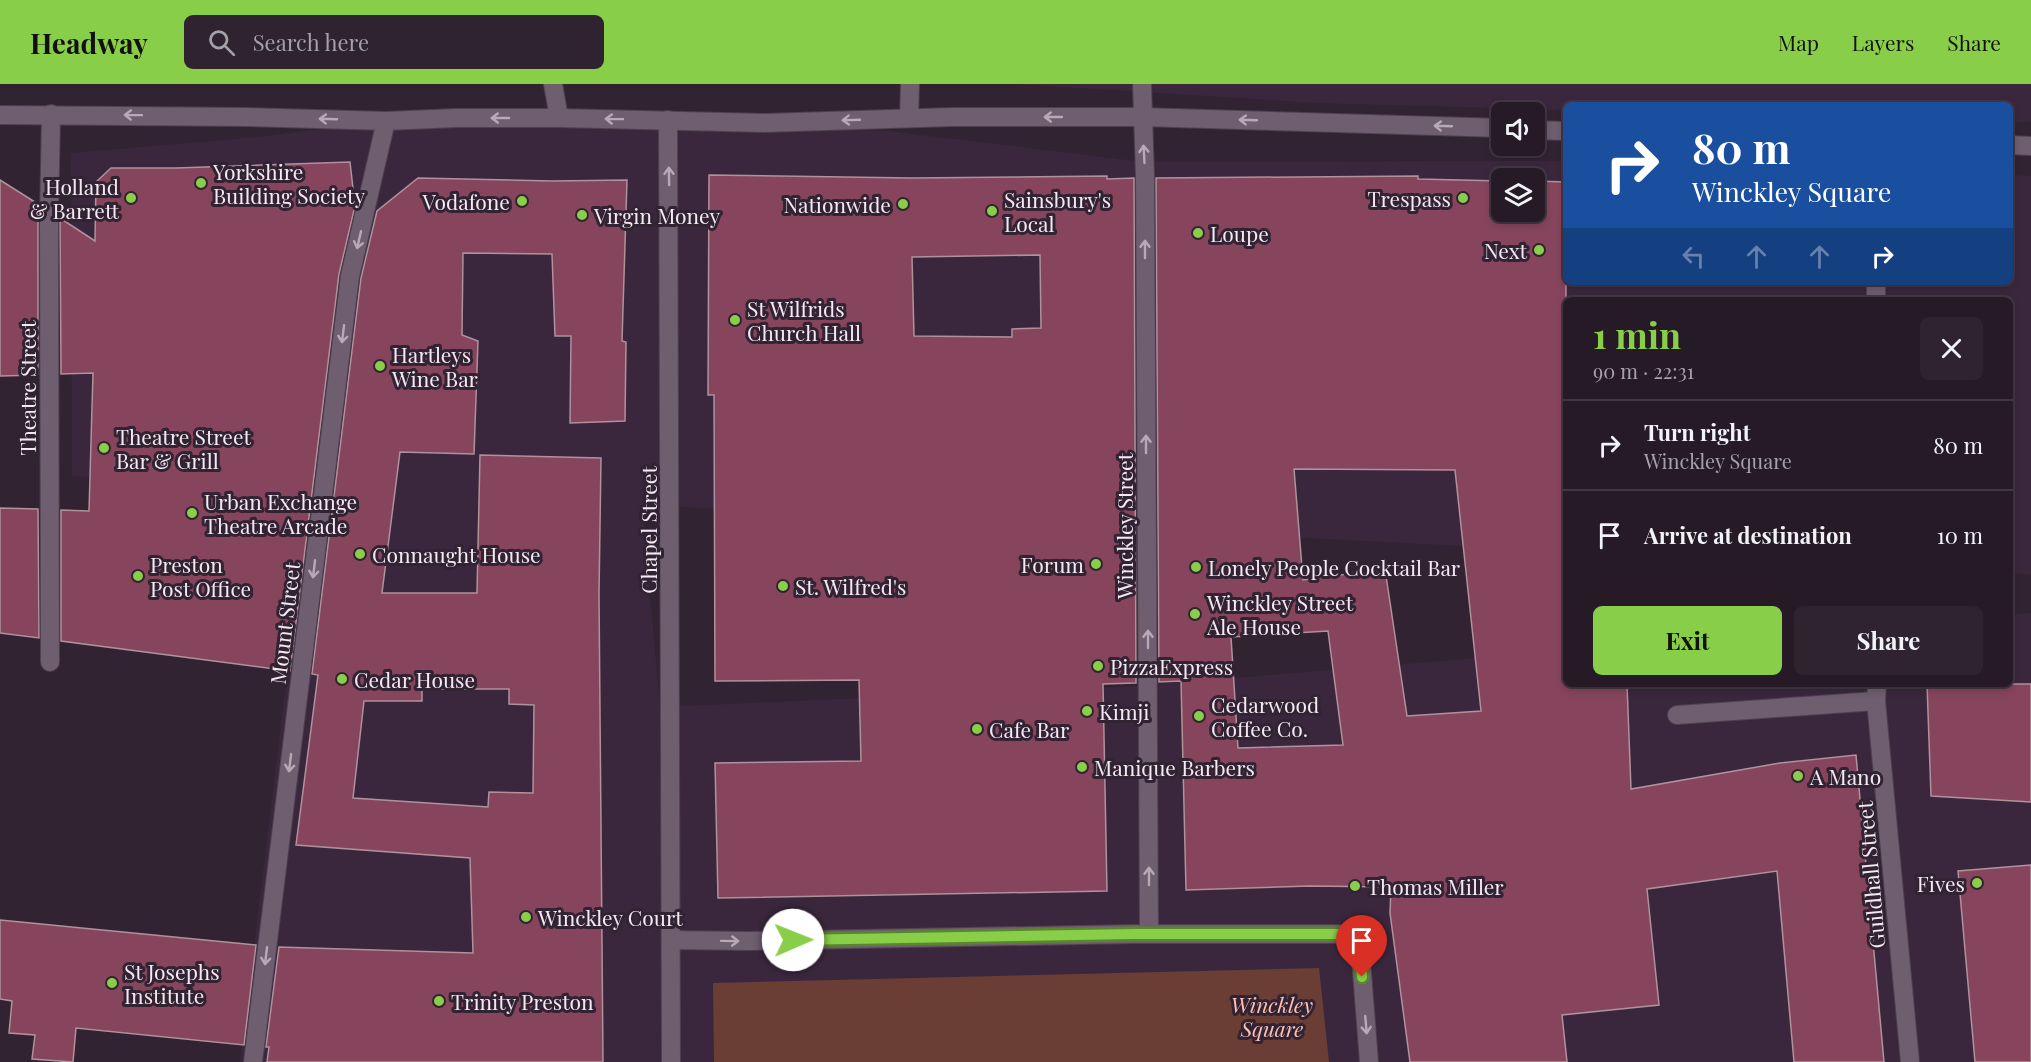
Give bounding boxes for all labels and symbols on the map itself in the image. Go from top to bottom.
one-way arrow [123,110,143,121]
one-way arrow [1044,111,1064,123]
one-way arrow [491,112,511,124]
one-way arrow [604,113,624,125]
one-way arrow [318,114,338,125]
one-way arrow [1239,114,1259,125]
one-way arrow [841,115,861,126]
one-way arrow [1434,120,1454,131]
one-way arrow [1139,144,1150,164]
place label: Yorkshire Building Society [212,157,365,209]
one-way arrow [663,166,674,186]
place label: Holland & Barrett [30,172,120,224]
marker: Yorkshire Building Society [194,176,208,190]
place label: Trespass [1368,184,1451,212]
place label: Sainsbury's Local [1004,185,1111,237]
place label: Vodafone [422,187,510,215]
place label: Nationwide [784,190,891,218]
marker: Holland & Barrett [124,191,138,205]
marker: Trespass [1456,191,1470,205]
marker: Vodafone [515,194,529,208]
marker: Nationwide [896,197,910,211]
place label: Virgin Money [593,201,721,229]
marker: Sainsbury's Local [985,204,999,218]
marker: Virgin Money [575,208,589,222]
place label: Loupe [1210,219,1269,247]
marker: Loupe [1191,226,1205,240]
one-way arrow [352,230,364,249]
place label: Next [1484,236,1528,264]
one-way arrow [1139,239,1151,259]
marker: Next [1532,243,1546,257]
place label: St Wilfrids Church Hall [747,294,861,346]
marker: St Wilfrids Church Hall [728,313,742,327]
street label: Theatre Street [13,320,41,455]
one-way arrow [337,324,348,344]
place label: Hartleys Wine Bar [391,340,479,392]
marker: Hartleys Wine Bar [373,359,387,373]
place label: Theatre Street Bar & Grill [116,422,252,474]
one-way arrow [1141,434,1152,454]
marker: Theatre Street Bar & Grill [97,441,111,455]
street label: Winckley Street [1110,452,1138,600]
street label: Chapel Street [634,466,662,594]
place label: Urban Exchange Theatre Arcade [204,487,357,539]
marker: Urban Exchange Theatre Arcade [185,506,199,520]
place label: Connaught House [372,540,541,568]
marker: Connaught House [353,547,367,561]
place label: Preston Post Office [150,550,251,602]
place label: Forum [1021,550,1084,578]
place label: Lonely People Cocktail Bar [1208,553,1461,581]
marker: Forum [1089,557,1103,571]
one-way arrow [308,559,319,579]
street label: Mount Street [263,560,305,686]
marker: Lonely People Cocktail Bar [1189,560,1203,574]
marker: Preston Post Office [131,569,145,583]
place label: St. Wilfred's [795,572,906,600]
marker: St. Wilfred's [776,579,790,593]
place label: Winckley Street Ale House [1206,588,1354,640]
marker: Winckley Street Ale House [1188,607,1202,621]
one-way arrow [1142,629,1154,649]
place label: PizzaExpress [1110,652,1233,680]
marker: PizzaExpress [1091,659,1105,673]
place label: Cedar House [354,665,475,693]
marker: Cedar House [335,672,349,686]
place label: Cedarwood Coffee Co. [1211,690,1319,742]
place label: Kimji [1099,697,1149,725]
marker: Kimji [1080,704,1094,718]
marker: Cedarwood Coffee Co. [1192,709,1206,723]
place label: Cafe Bar [989,715,1070,743]
marker: Cafe Bar [970,722,984,736]
one-way arrow [284,753,295,772]
place label: Manique Barbers [1094,753,1255,781]
marker: Manique Barbers [1075,760,1089,774]
place label: A Mano [1809,762,1881,790]
marker: A Mano [1791,769,1805,783]
street label: Guildhall Street [1850,800,1890,950]
one-way arrow [1143,866,1155,886]
place label: Fives [1917,869,1965,897]
place label: Thomas Miller [1367,872,1504,900]
marker: Fives [1970,876,1984,890]
marker: Thomas Miller [1348,879,1362,893]
place label: Winckley Court [537,903,683,931]
position arrow [761,908,825,972]
marker: Winckley Court [519,910,533,924]
pin [1336,915,1387,977]
one-way arrow [719,935,739,947]
one-way arrow [260,946,271,966]
place label: St Josephs Institute [124,957,220,1009]
marker: St Josephs Institute [105,976,119,990]
place label: Trinity Preston [451,987,594,1015]
park label: Winckley Square [1231,990,1313,1042]
marker: Trinity Preston [432,994,446,1008]
one-way arrow [1361,1015,1372,1034]

